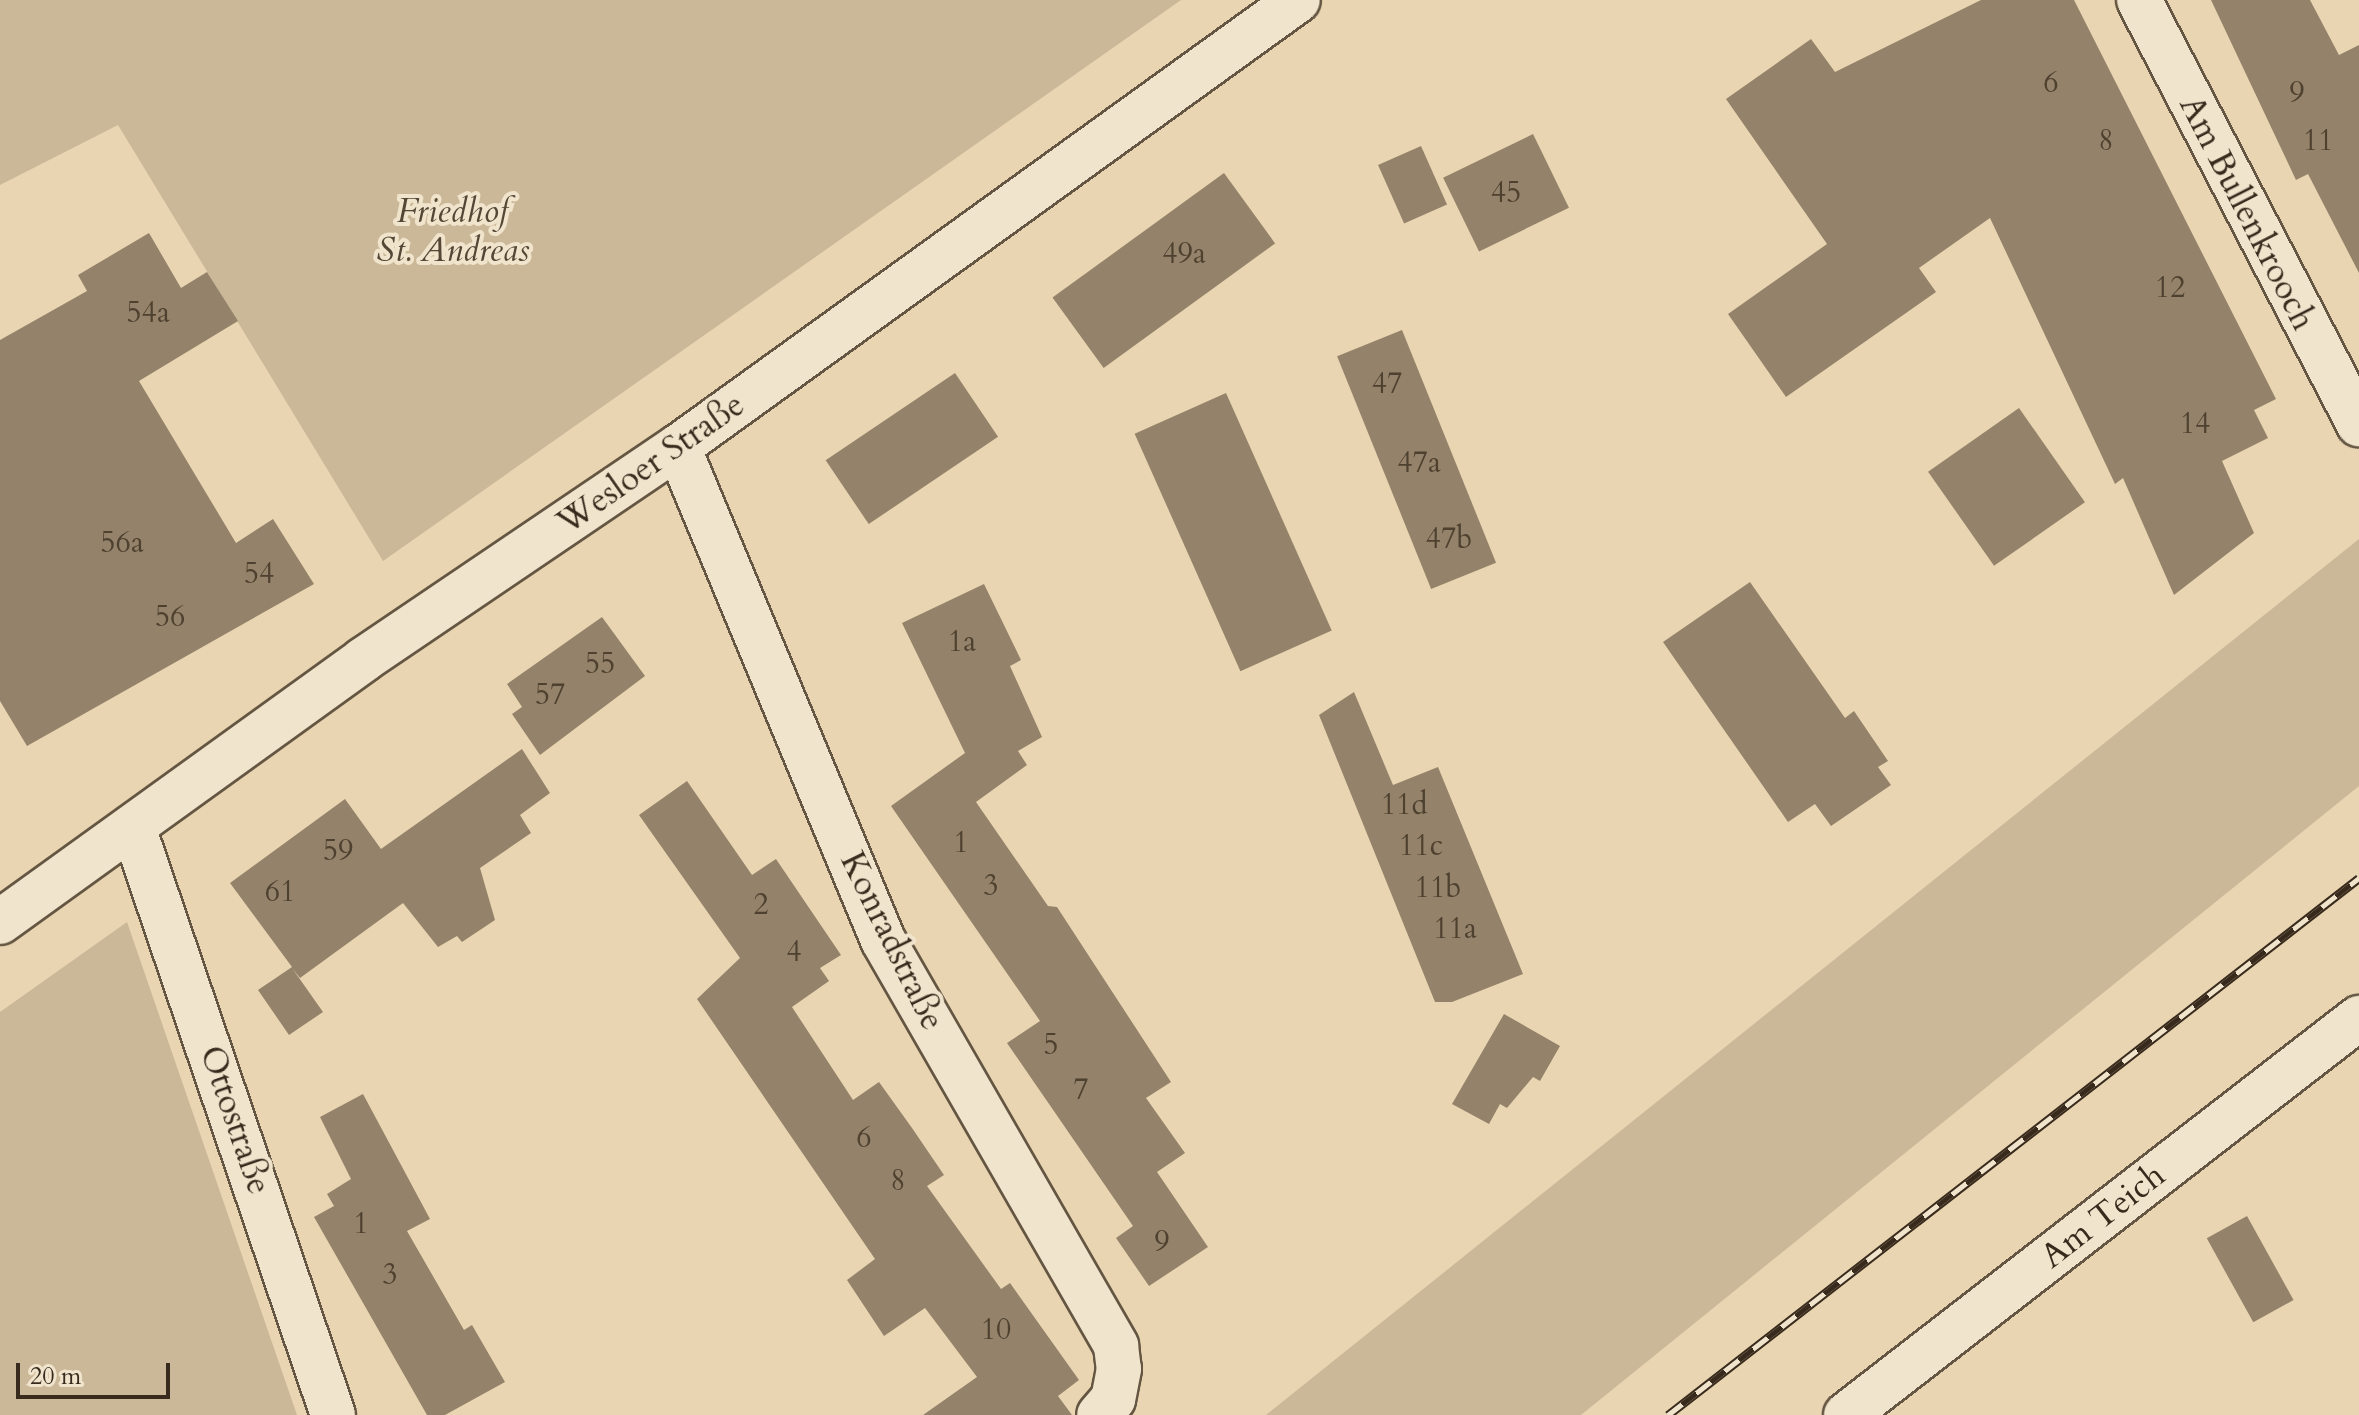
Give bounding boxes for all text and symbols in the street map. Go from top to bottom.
house number: 6 [2043,65,2059,101]
house number: 9 [2289,75,2305,111]
street label: Am Bullenkrooch [2170,89,2324,337]
house number: 8 [2098,123,2114,159]
house number: 11 [2303,123,2333,159]
house number: 45 [1491,175,1521,211]
park label: Friedhof St. Andreas [377,191,529,270]
house number: 49a [1162,236,1206,272]
house number: 12 [2155,270,2185,306]
house number: 54a [126,295,170,331]
house number: 47 [1372,366,1402,402]
street label: Wesloer Straße [550,385,752,543]
house number: 14 [2180,406,2210,442]
house number: 47a [1397,445,1441,481]
house number: 47b [1426,521,1472,557]
house number: 56a [100,525,144,561]
house number: 54 [244,556,274,592]
house number: 56 [155,599,185,635]
house number: 1a [948,624,976,660]
house number: 55 [585,646,615,682]
house number: 57 [535,677,565,713]
house number: 11d [1381,787,1427,823]
house number: 1 [953,825,969,861]
house number: 11c [1399,828,1443,864]
house number: 59 [323,833,353,869]
street label: Konradstraße [831,845,953,1037]
house number: 3 [983,868,999,904]
house number: 11b [1415,870,1461,906]
house number: 61 [265,874,295,910]
house number: 2 [753,887,769,923]
house number: 11a [1433,911,1477,947]
house number: 4 [786,934,802,970]
house number: 5 [1043,1027,1059,1063]
street label: Ottostraße [191,1040,279,1200]
house number: 7 [1073,1072,1089,1108]
house number: 6 [856,1120,872,1156]
street label: Am Teich [2033,1155,2173,1277]
house number: 8 [890,1163,906,1199]
house number: 1 [353,1206,369,1242]
house number: 9 [1154,1224,1170,1260]
house number: 3 [382,1257,398,1293]
house number: 10 [981,1312,1011,1348]
scale bar [20,1347,174,1397]
text: 20 m [30,1360,81,1393]

